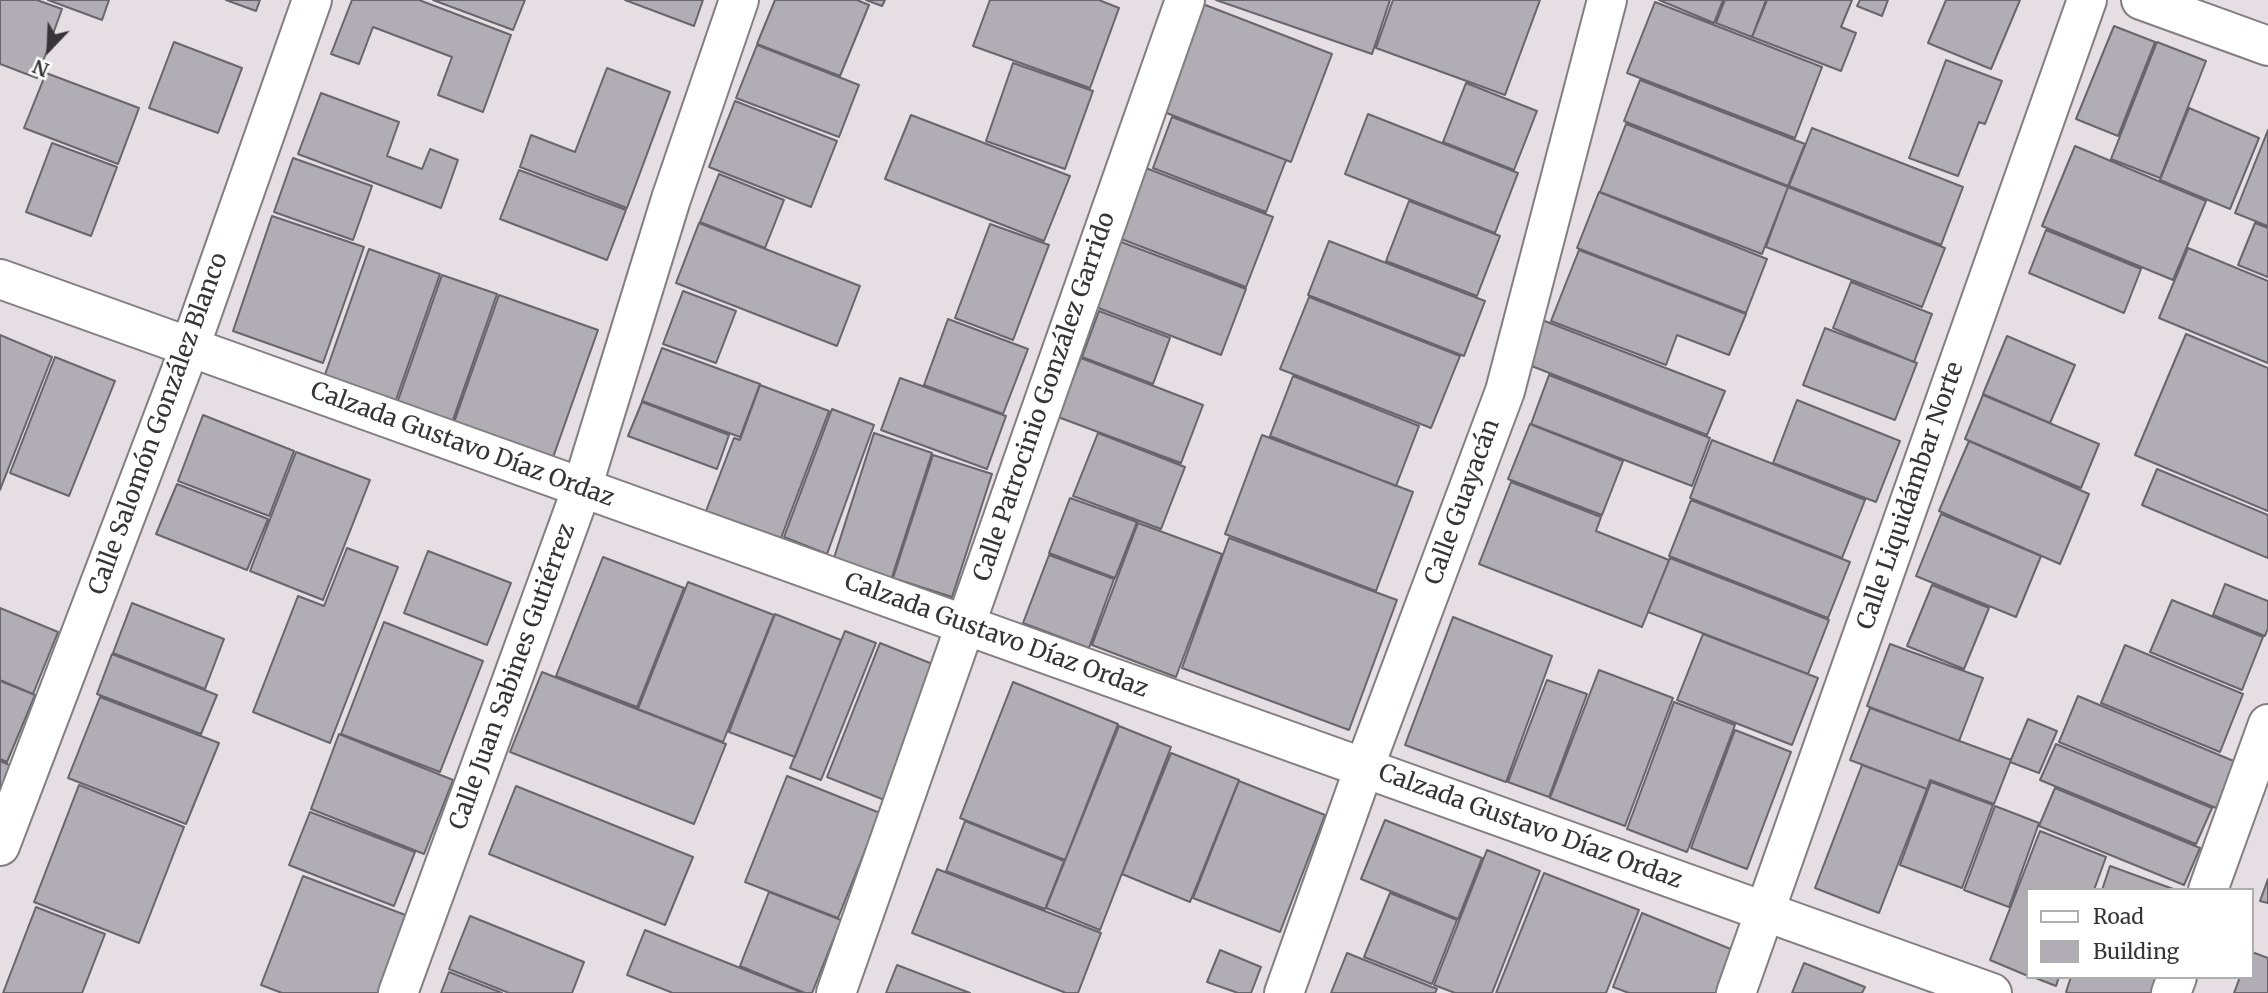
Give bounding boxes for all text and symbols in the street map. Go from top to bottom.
north arrow [14,14,84,84]
text: N [29,54,52,82]
street label: Calle Patrocinio González Garrido [968,209,1122,585]
street label: Calle Salomón González Blanco [84,249,234,599]
street label: Calle Liquidámbar Norte [1852,359,1970,633]
street label: Calzada Gustavo Díaz Ordaz [306,377,618,513]
street label: Calle Guayacán [1420,415,1506,589]
street label: Calle Juan Sabines Gutiérrez [444,520,582,834]
street label: Calzada Gustavo Díaz Ordaz [840,568,1152,704]
street label: Calzada Gustavo Díaz Ordaz [1374,759,1686,895]
legend [2026,888,2254,979]
text: Road [2093,903,2144,930]
text: Building [2093,938,2179,965]

